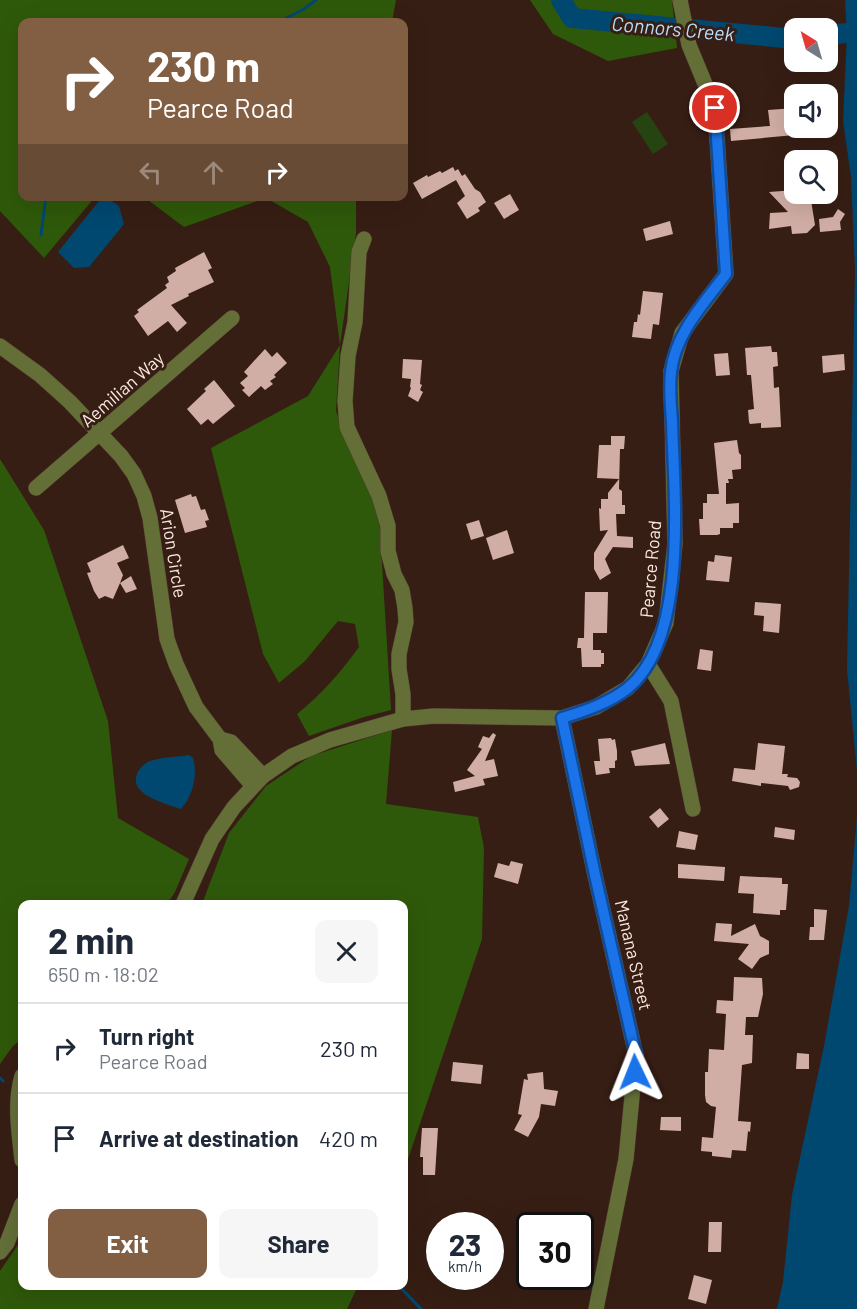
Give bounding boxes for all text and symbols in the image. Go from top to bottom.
water label: Connors Creek [611,11,736,45]
north arrow [784,18,838,72]
map controls [784,18,838,204]
text: 230 m [147,40,260,90]
icon: right [48,42,126,120]
pin [689,82,740,133]
button: sound [784,84,838,138]
text: Pearce Road [147,91,294,123]
icon: arrive [698,91,731,124]
button: search [784,150,838,204]
icon: left [134,156,167,189]
icon: ahead [197,156,230,189]
icon: right [260,156,293,189]
street label: Aemilian Way [76,347,168,431]
street label: Arion Circle [156,507,192,599]
street label: Pearce Road [635,519,665,619]
street label: Manana Street [611,898,657,1012]
text: 2 min [48,918,134,961]
button: close [315,920,378,983]
text: 650 m · 18:02 [48,962,159,986]
text: Turn right [99,1023,194,1049]
icon: right [48,1032,81,1065]
text: 230 m [320,1035,378,1061]
position arrow [603,1040,667,1104]
text: Pearce Road [99,1049,208,1073]
icon: arrive [48,1122,81,1155]
text: Arrive at destination [99,1125,298,1151]
text: 420 m [319,1125,378,1151]
button: Exit [48,1209,207,1278]
button: Share [219,1209,378,1278]
speed limit sign: 30 [516,1212,594,1290]
text: 23 [449,1226,481,1262]
text: km/h [448,1257,482,1275]

